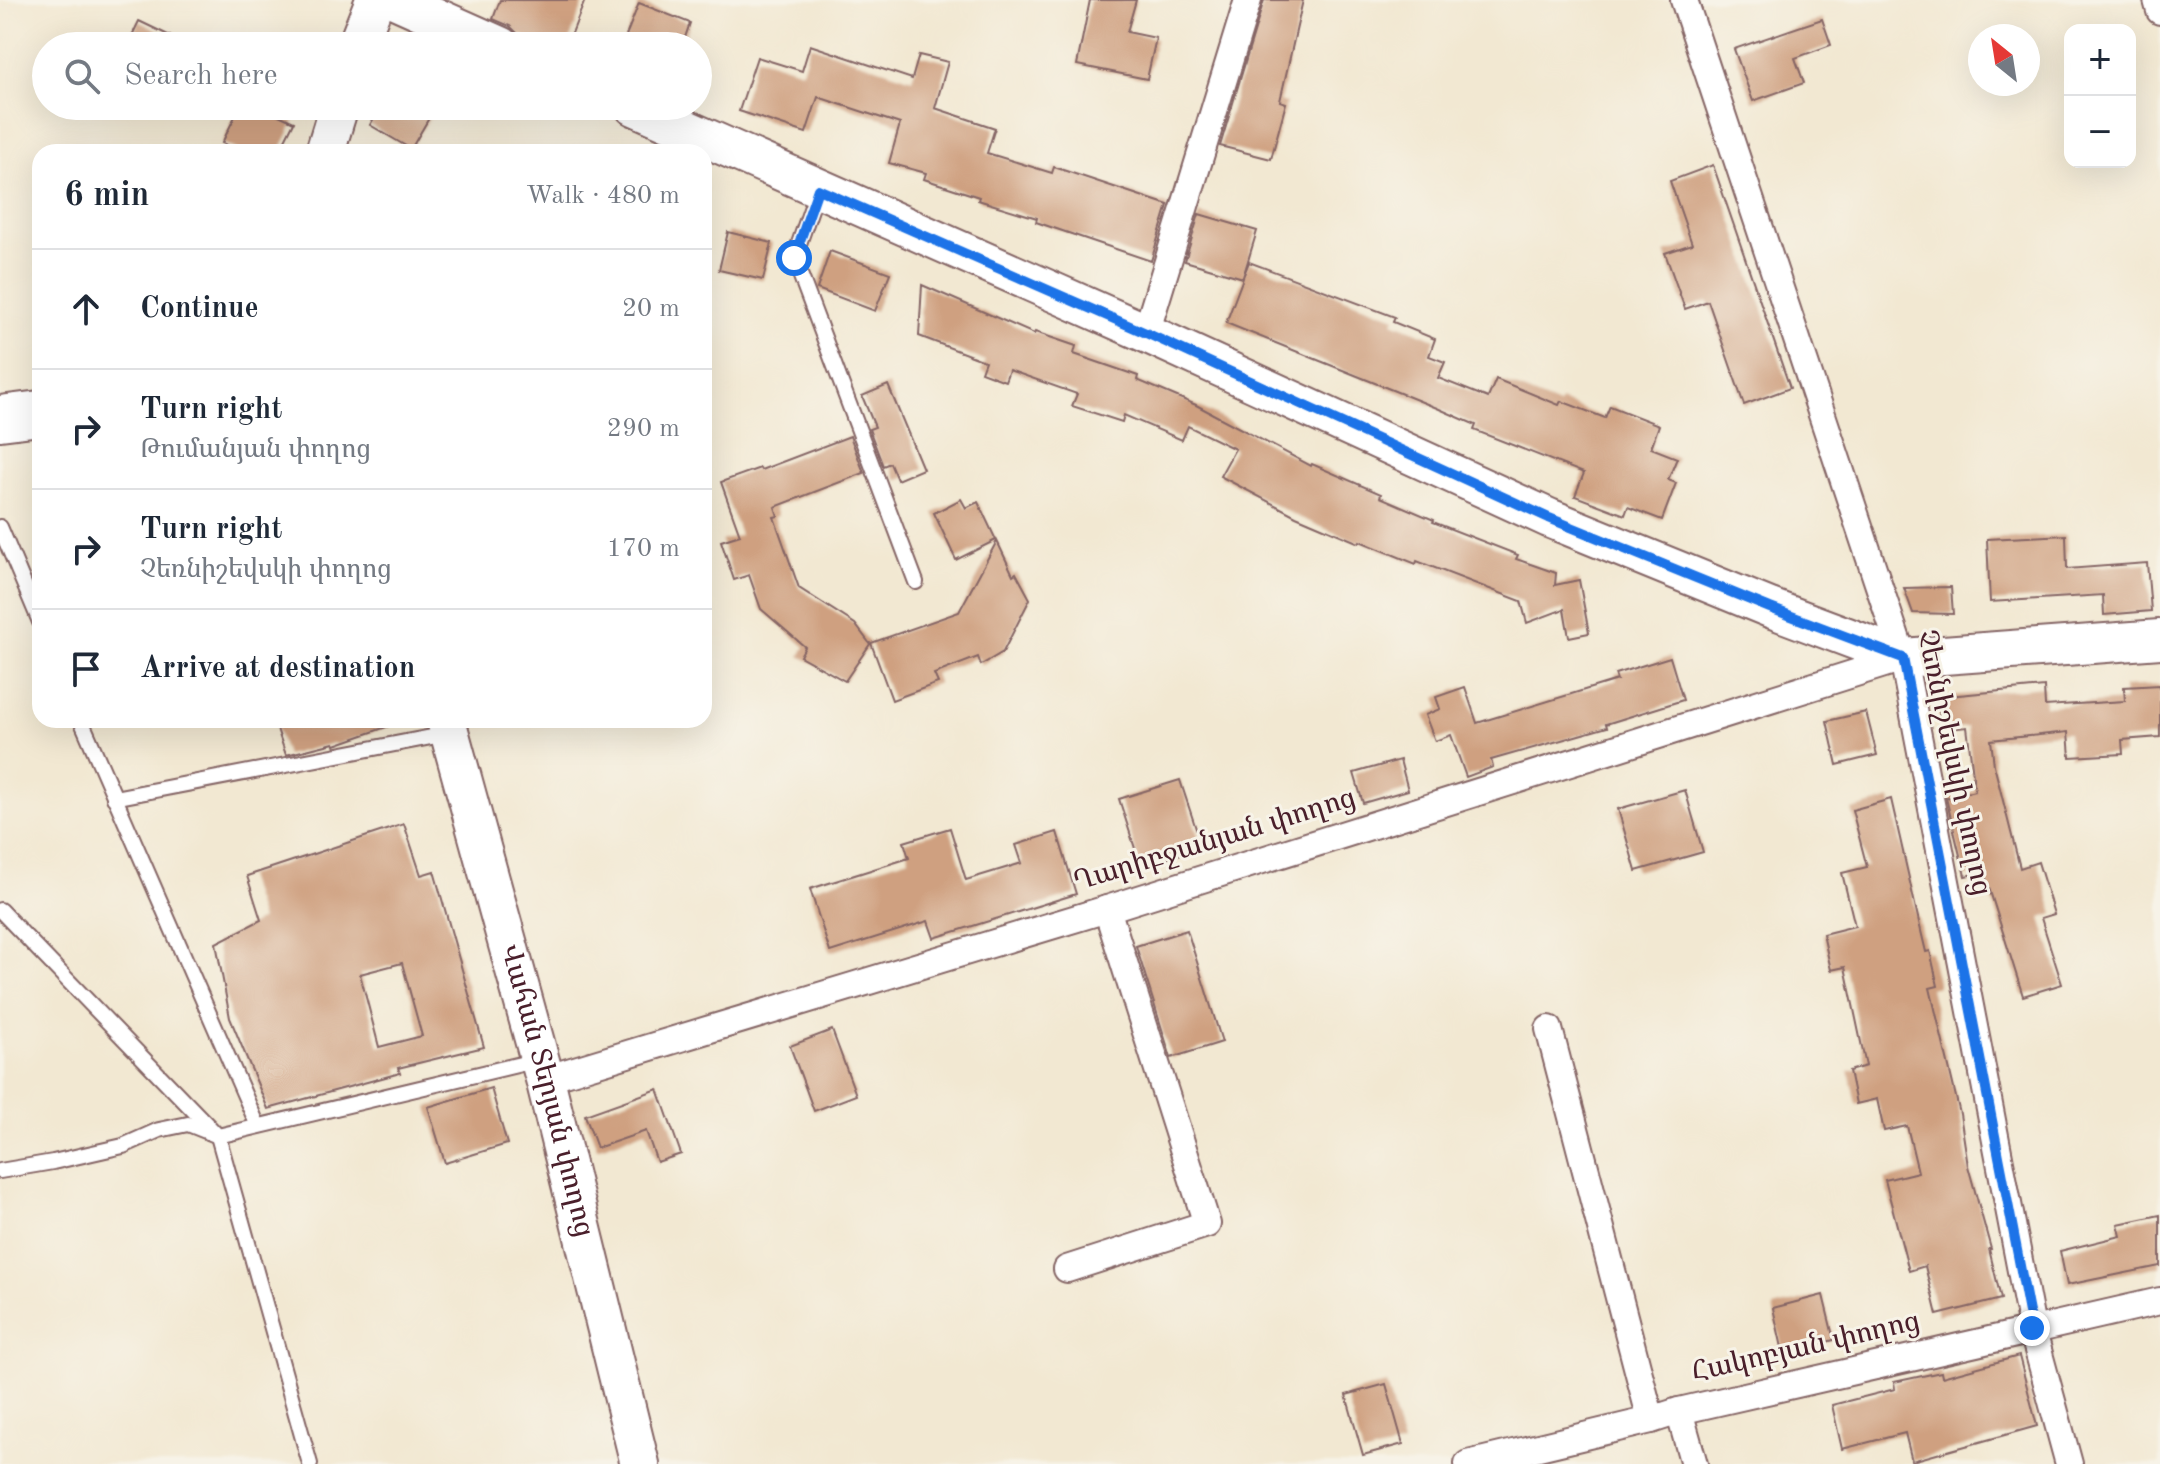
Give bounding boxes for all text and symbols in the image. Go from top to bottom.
north arrow [1968,24,2040,96]
map controls [2064,24,2136,168]
button: + [2064,24,2136,96]
search box [32,32,712,120]
icon: search [60,54,104,98]
text: Search here [124,61,278,91]
button: − [2064,96,2136,168]
text: 6 min [64,179,149,213]
text: Walk · 480 m [526,183,680,209]
route start [776,240,812,276]
icon: ahead [64,287,108,331]
text: Continue [140,294,259,324]
text: 20 m [622,296,680,322]
text: Turn right [140,395,282,425]
icon: right [64,407,108,451]
text: 290 m [607,416,680,442]
text: Թումանյան փողոց [140,437,371,463]
text: Turn right [140,515,282,545]
icon: right [64,527,108,571]
text: 170 m [607,536,680,562]
text: Չեռնիշեվսկի փողոց [140,557,392,583]
street label: Չեռնիշեվսկի փողոց [1911,628,1995,898]
icon: arrive [64,647,108,691]
text: Arrive at destination [140,654,415,684]
street label: Ղարիբջանյան փողոց [1071,785,1359,897]
street label: Վահան Տերյան փողոց [494,941,598,1240]
street label: Հակոբյան փողոց [1689,1308,1923,1388]
route end [2014,1310,2050,1346]

